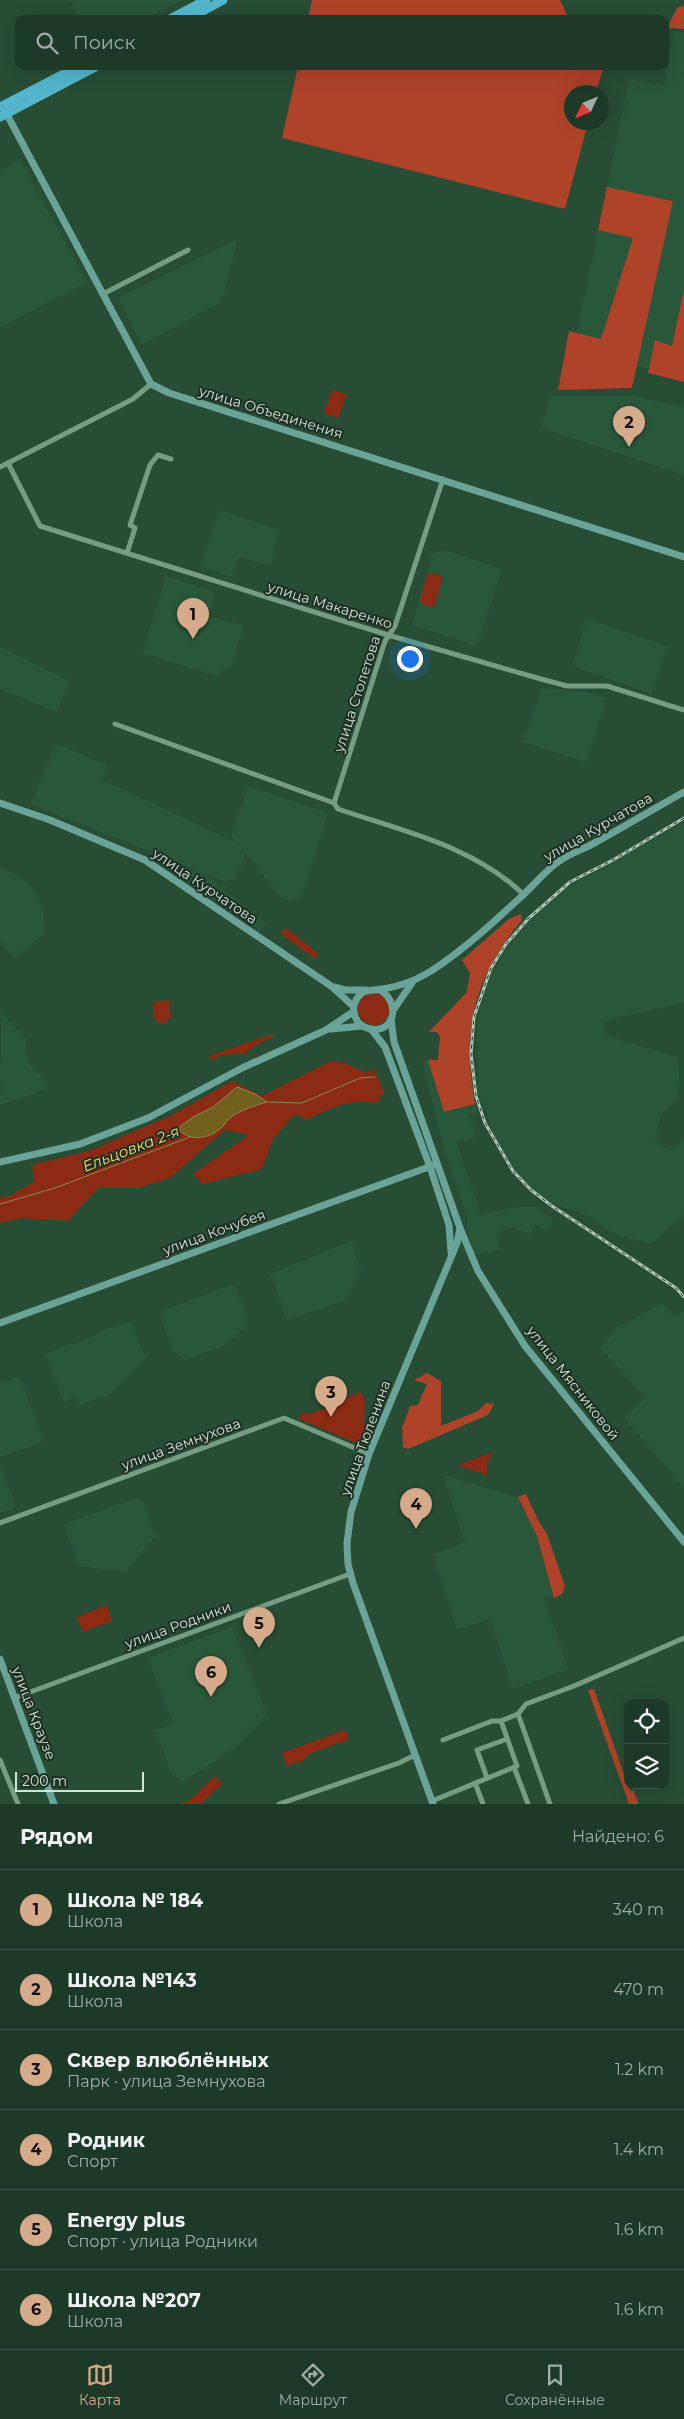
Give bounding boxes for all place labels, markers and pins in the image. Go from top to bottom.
pin: 2 [613,406,645,447]
pin: 1 [177,598,209,639]
pin: 3 [315,1376,347,1417]
pin: 4 [400,1488,432,1529]
pin: 5 [243,1607,275,1648]
pin: 6 [195,1656,227,1697]

